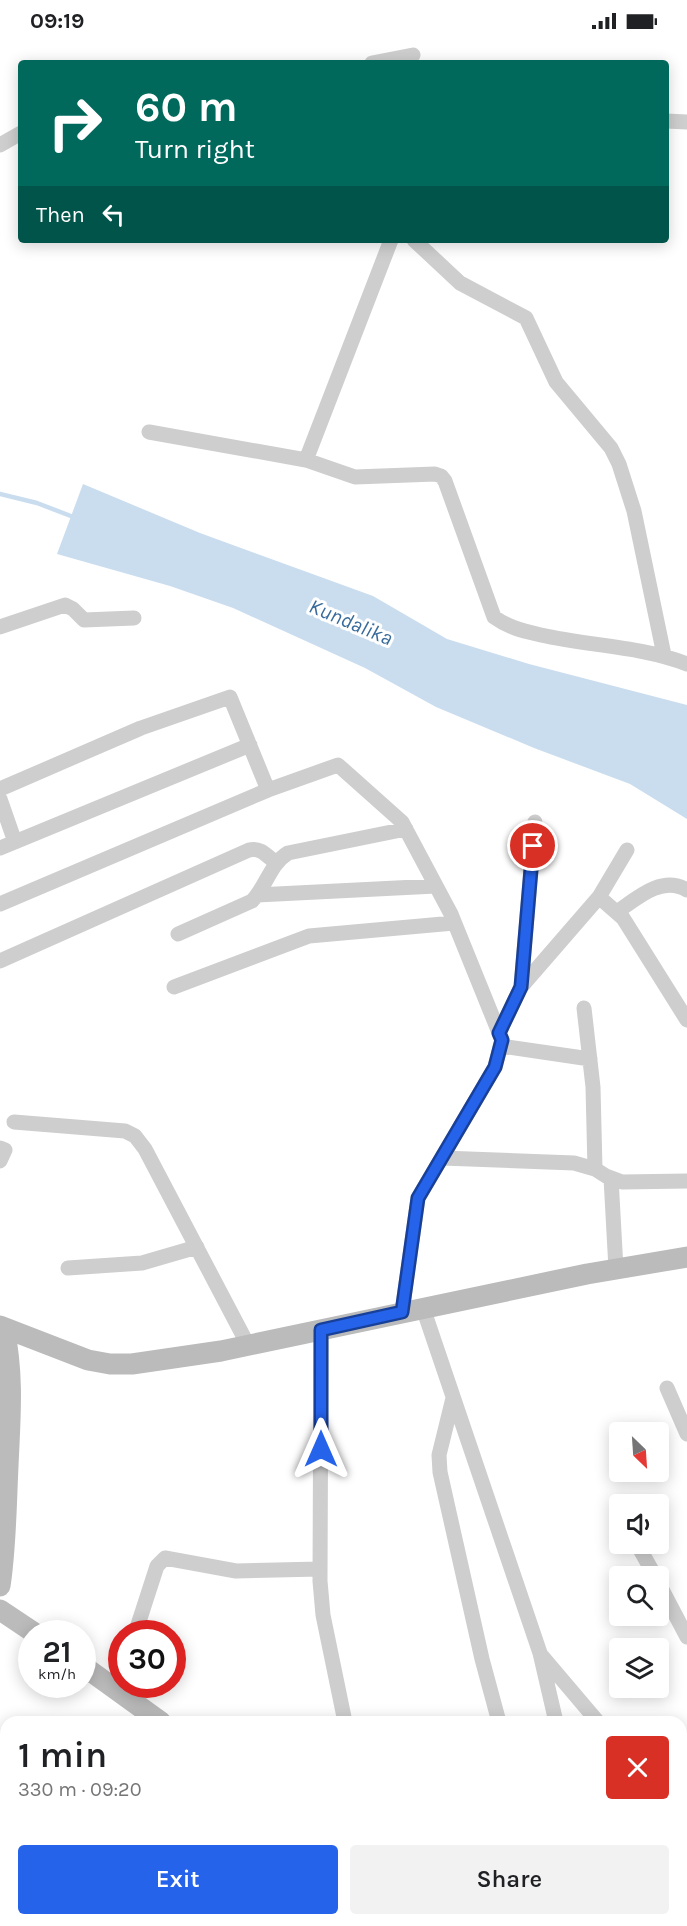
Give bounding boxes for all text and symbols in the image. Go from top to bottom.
text: 09:19 [30,8,85,34]
text: 60 m [135,82,238,132]
icon: right [36,84,114,162]
text: Turn right [135,133,255,165]
icon: left [97,198,130,231]
text: Then [36,202,85,228]
water label: Kundalika [306,594,396,650]
pin [507,820,558,871]
icon: arrive [516,829,549,862]
position arrow [289,1417,353,1481]
north arrow [609,1422,669,1482]
map controls [609,1422,669,1698]
button: sound [609,1494,669,1554]
button: search [609,1566,669,1626]
speed limit sign: 30 [108,1620,186,1698]
text: 21 [43,1634,71,1670]
button: layers [609,1638,669,1698]
text: km/h [38,1665,76,1683]
text: 1 min [18,1734,107,1776]
button: close [606,1736,669,1799]
text: 330 m · 09:20 [18,1778,142,1801]
button: Exit [18,1845,338,1914]
button: Share [350,1845,669,1914]

